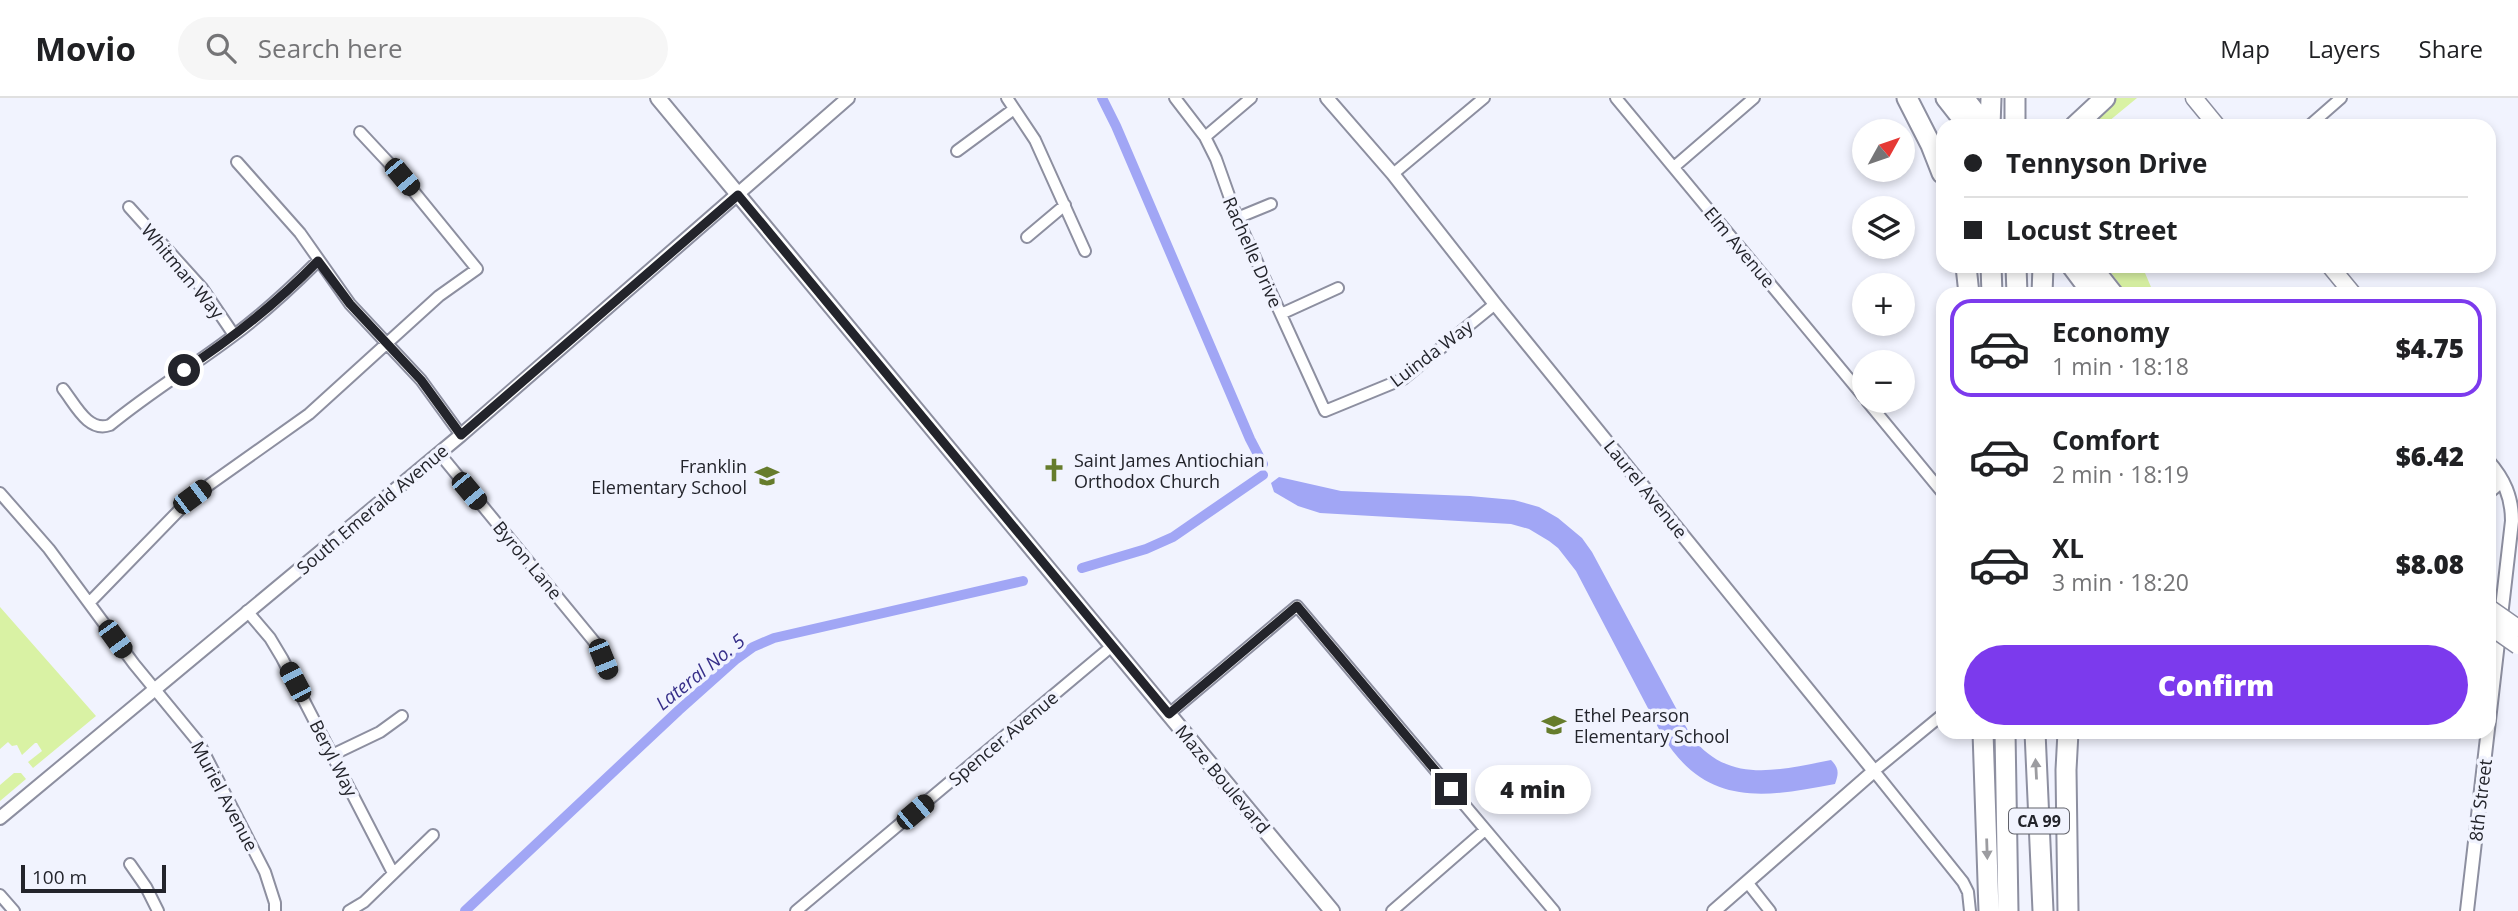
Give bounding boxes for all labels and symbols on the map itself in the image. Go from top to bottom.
north arrow [1852,119,1914,182]
car [381,154,424,200]
street label: Rachelle Drive [1218,193,1288,311]
street label: Elm Avenue [1699,202,1781,292]
street label: Whitman Way [136,219,230,324]
street label: Luinda Way [1385,314,1478,392]
route start [168,354,200,386]
street label: Laurel Avenue [1599,435,1693,543]
street label: South Emerald Avenue [291,438,453,580]
place label: Saint James Antiochian Orthodox Church [1074,448,1265,493]
place label: Franklin Elementary School [591,454,747,499]
church icon: Saint James Antiochian Orthodox Church [1040,456,1068,484]
school or university icon: Franklin Elementary School [753,462,781,490]
car [448,468,491,514]
car [169,476,216,518]
street label: Byron Lane [488,516,568,604]
car [95,616,136,662]
water label: Lateral No. 5 [650,628,750,716]
car [586,636,621,682]
car [276,659,315,705]
street label: Spencer Avenue [943,685,1063,791]
place label: Ethel Pearson Elementary School [1574,703,1730,748]
school or university icon: Ethel Pearson Elementary School [1540,711,1568,739]
street label: Beryl Way [304,716,364,801]
street label: Maze Boulevard [1170,720,1276,838]
street label: Muriel Avenue [186,737,264,855]
street label: 8th Street [2463,757,2497,843]
one-way arrow [2031,758,2042,780]
callout: 4 min [1476,764,1591,814]
route end [1435,773,1467,805]
car [893,790,938,834]
road number: CA 99 [2009,808,2069,834]
one-way arrow [1981,838,1993,860]
scale bar [21,862,166,894]

